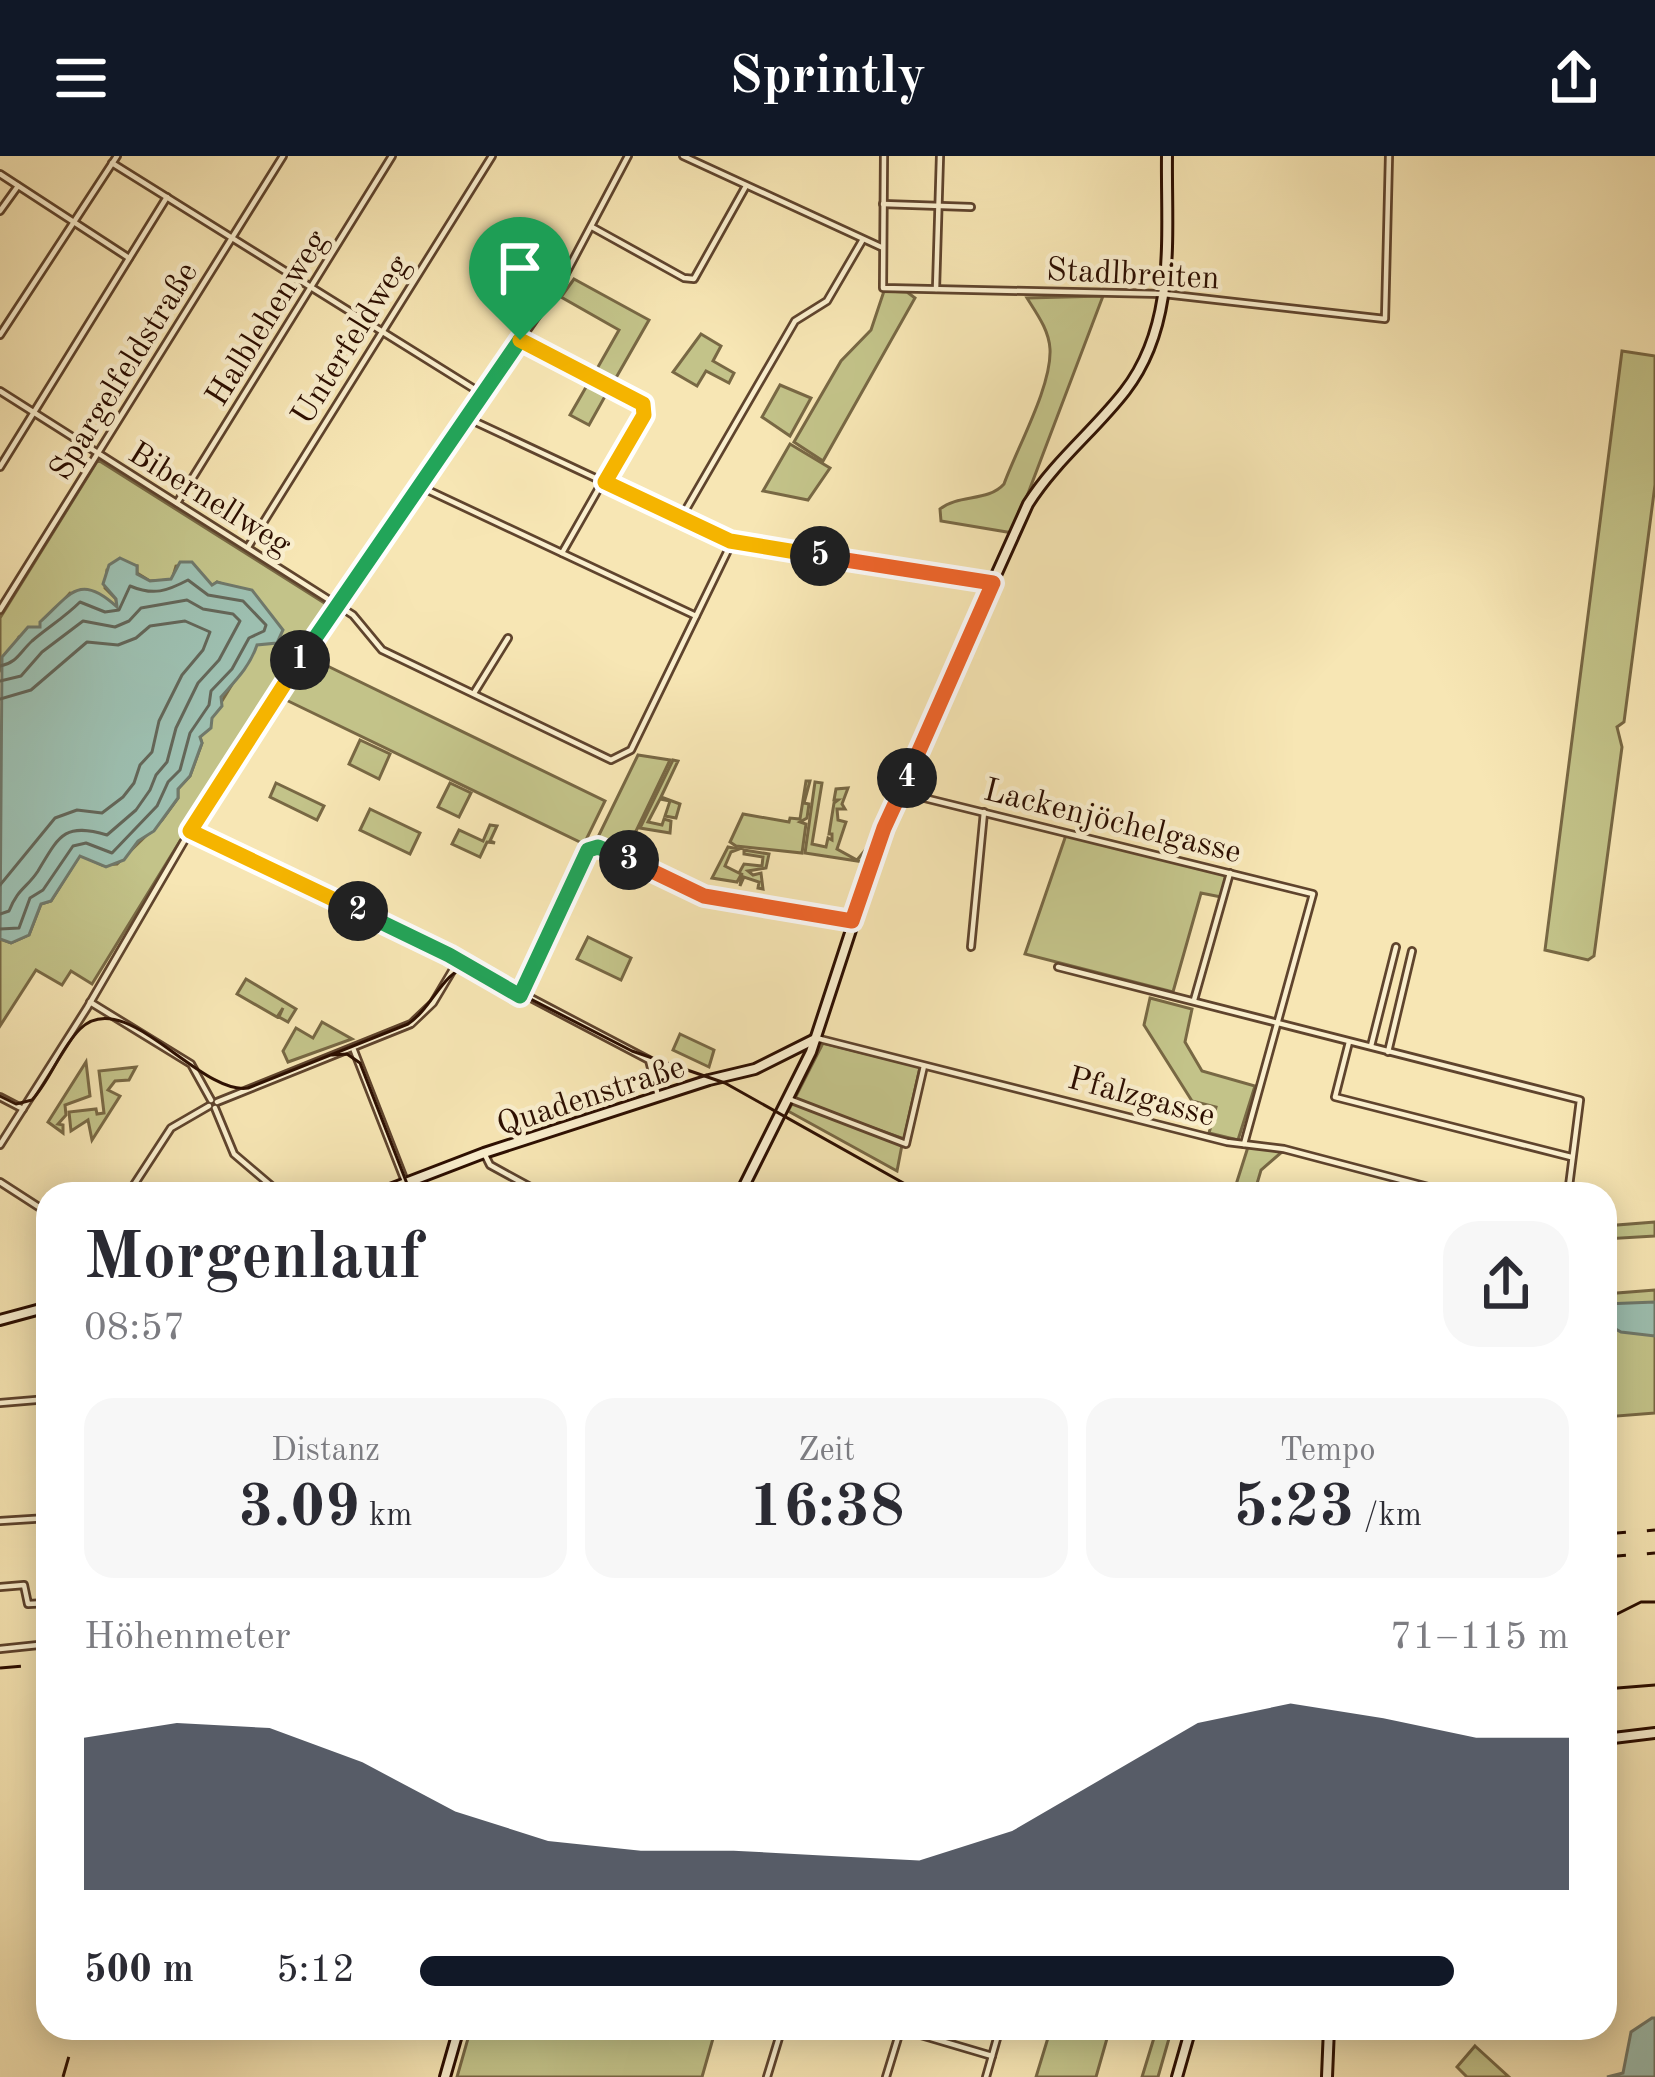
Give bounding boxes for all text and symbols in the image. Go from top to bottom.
icon: menu [48,45,114,111]
icon: share [1541,45,1607,111]
text: Sprintly [729,51,926,105]
pin [469,217,571,340]
street label: Halblehenweg [201,225,335,412]
icon: arrive [487,235,553,301]
street label: Unterfeldweg [287,250,417,431]
street label: Stadlbreiten [1045,254,1220,297]
street label: Spargelfeldstraße [45,257,205,486]
street label: Bibernellweg [122,437,297,563]
pin: 5 [790,526,850,586]
text: 5 [810,539,830,572]
pin: 1 [270,630,330,690]
text: 1 [290,643,310,676]
pin: 4 [877,748,937,808]
text: 4 [897,761,917,794]
street label: Lackenjöchelgasse [980,774,1244,870]
pin: 3 [599,830,659,890]
text: 3 [619,843,639,876]
pin: 2 [328,881,388,941]
text: 2 [348,894,368,927]
street label: Quadenstraße [493,1051,689,1143]
street label: Pfalzgasse [1064,1063,1218,1134]
button: share [1443,1221,1569,1347]
text: Morgenlauf [84,1227,422,1293]
text: 08:57 [84,1309,185,1348]
text: Distanz [271,1435,380,1468]
text: Zeit [798,1435,855,1468]
text: Tempo [1279,1435,1376,1468]
text: 3.09 [239,1479,360,1539]
text: 16:38 [749,1479,905,1539]
text: 5:23 [1233,1479,1354,1539]
text: km [360,1500,412,1533]
text: /km [1354,1500,1422,1533]
text: Höhenmeter [84,1618,291,1657]
text: 71–115 m [1390,1618,1569,1657]
text: 500 m [84,1951,194,1990]
text: 5:12 [276,1951,355,1990]

